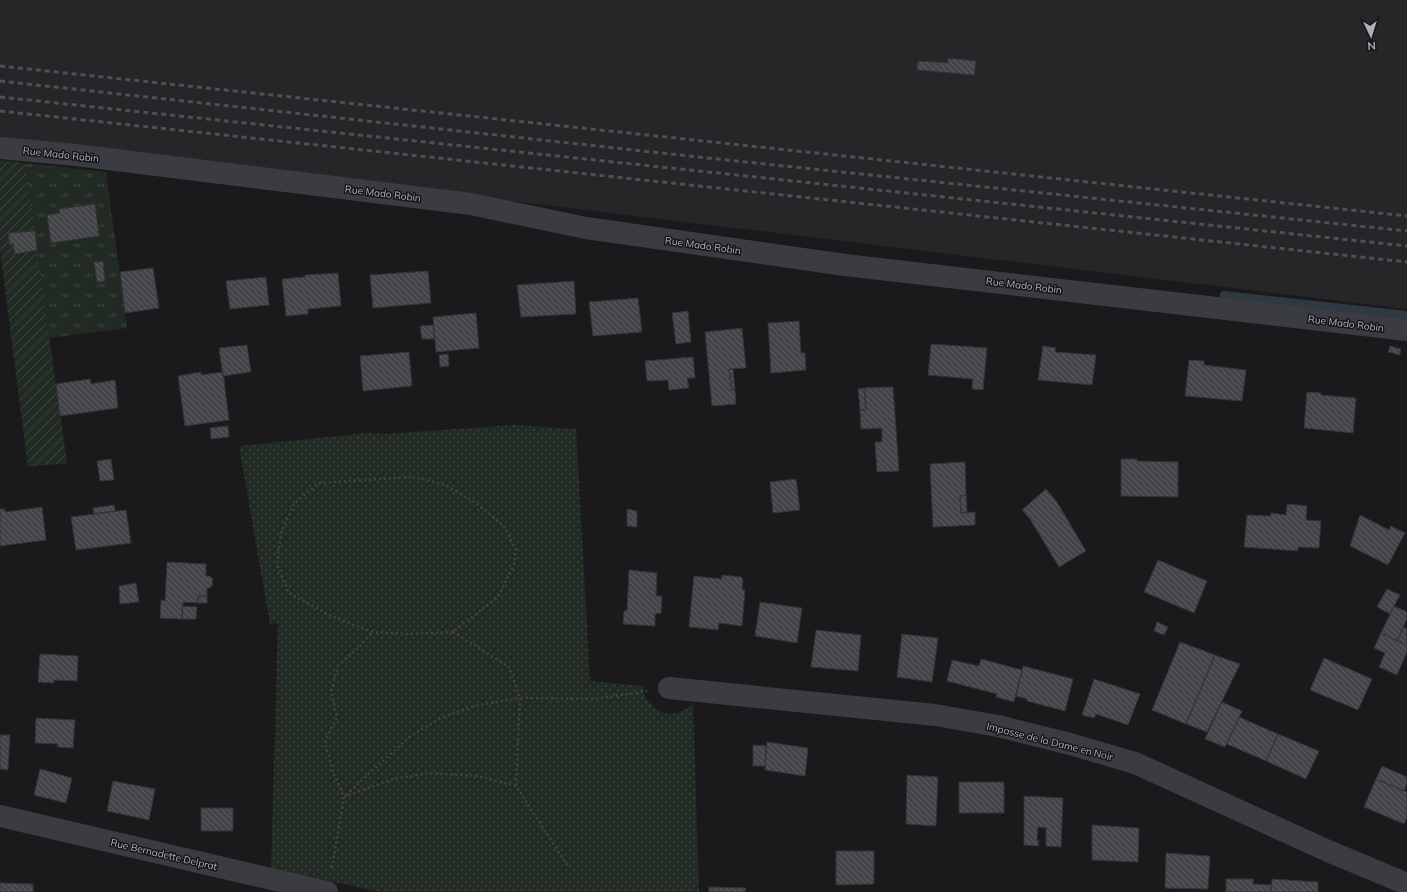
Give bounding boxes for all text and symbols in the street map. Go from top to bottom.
north arrow [1351,16,1391,56]
text: N [1367,39,1376,53]
street label: Rue Mado Robin [22,144,100,165]
street label: Rue Mado Robin [344,182,422,205]
street label: Rue Mado Robin [664,234,742,257]
street label: Rue Mado Robin [985,274,1063,297]
street label: Rue Mado Robin [1307,312,1385,335]
street label: Impasse de la Dame en Noir [985,719,1115,764]
street label: Rue Bernadette Delprat [109,836,219,873]

